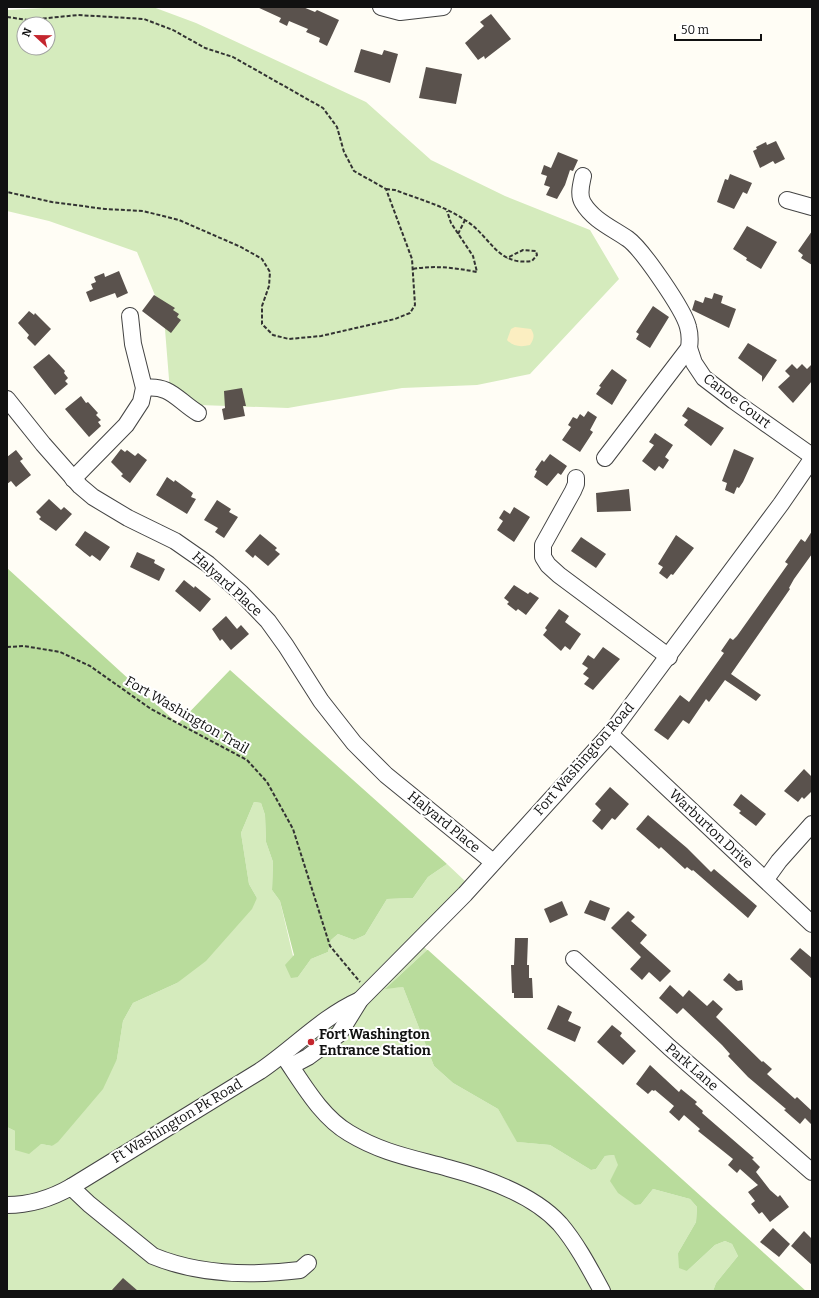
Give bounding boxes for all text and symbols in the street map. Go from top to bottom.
north arrow [16,16,56,56]
scale bar [675,16,761,42]
text: 50 m [681,23,710,37]
text: N [20,26,35,39]
street label: Canoe Court [700,370,774,432]
street label: Halyard Place [188,548,266,620]
street label: Fort Washington Trail [122,673,252,757]
street label: Fort Washington Road [530,699,638,819]
street label: Warburton Drive [665,786,757,872]
street label: Halyard Place [404,788,484,856]
place label: Fort Washington Entrance Station [319,1026,431,1059]
marker: Fort Washington Entrance Station [306,1037,316,1047]
street label: Park Lane [662,1040,722,1094]
street label: Ft Washington Pk Road [109,1075,245,1167]

